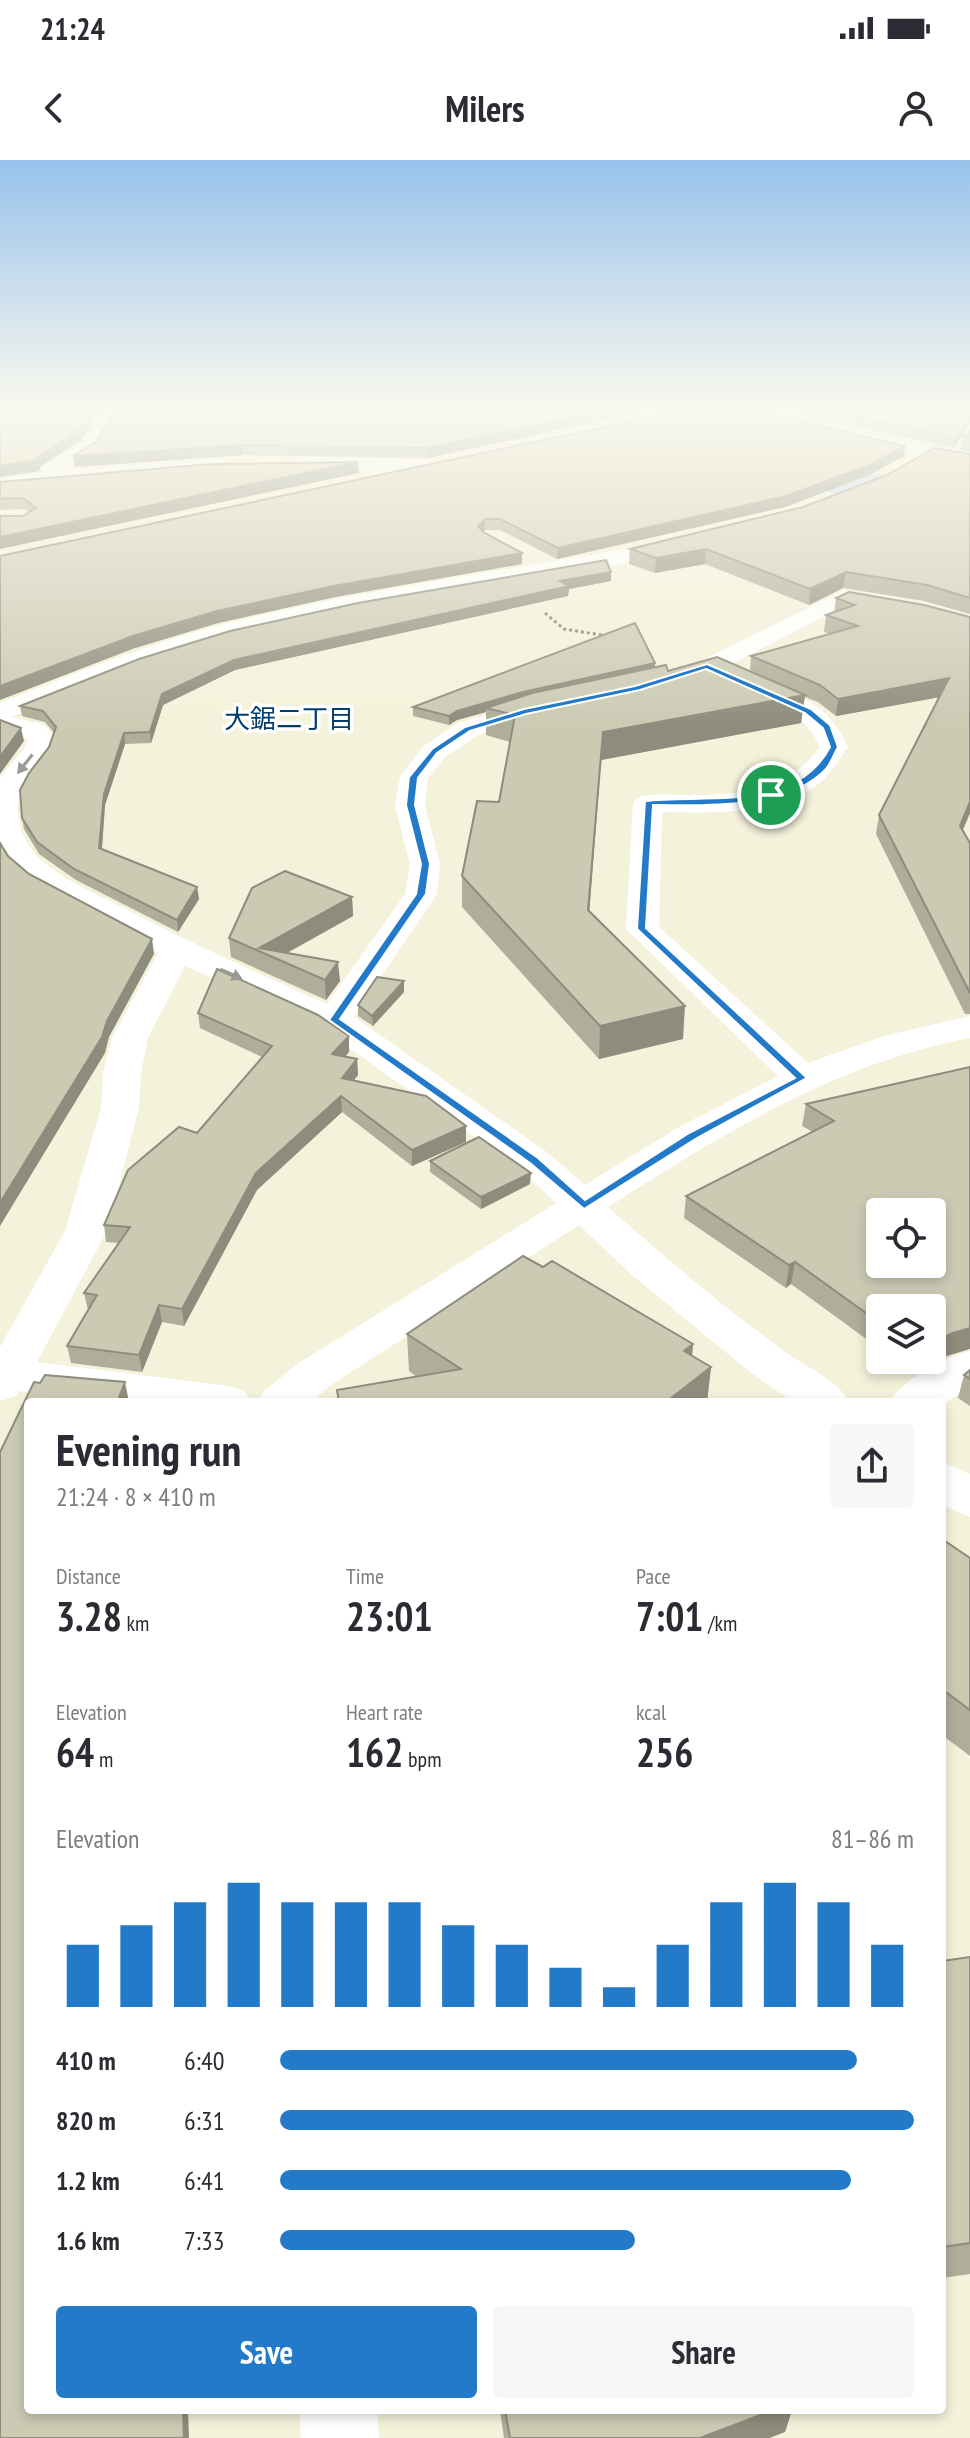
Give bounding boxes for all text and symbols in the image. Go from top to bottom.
text: 21:24 [40,9,105,48]
text: Milers [445,85,525,132]
icon: back [32,86,76,130]
icon: person [894,86,938,130]
district label: 大鋸二丁目 [224,702,354,735]
one-way arrow [18,754,34,774]
pin [737,761,805,829]
icon: arrive [749,773,793,817]
one-way arrow [219,967,243,981]
map controls [866,1198,946,1374]
button: locate [866,1198,946,1278]
button: layers [866,1294,946,1374]
text: Evening run [56,1421,241,1478]
button: share [830,1424,914,1508]
text: 21:24 · 8 × 410 m [56,1480,216,1513]
text: Distance [56,1562,121,1590]
text: Time [346,1562,384,1590]
text: Pace [636,1562,671,1590]
text: 3.28 [56,1590,122,1642]
text: 23:01 [346,1590,433,1642]
text: 7:01 [636,1590,703,1642]
text: km [122,1609,149,1637]
text: /km [703,1609,737,1637]
text: Elevation [56,1698,127,1726]
text: Heart rate [346,1698,423,1726]
text: kcal [636,1698,666,1726]
text: 64 [56,1726,94,1778]
text: 162 [346,1726,403,1778]
text: 256 [636,1726,693,1778]
text: m [94,1745,113,1773]
text: bpm [403,1745,441,1773]
text: Elevation [56,1822,139,1855]
text: 81–86 m [831,1822,914,1855]
text: 410 m [56,2044,116,2077]
text: 6:40 [184,2044,224,2077]
text: 820 m [56,2104,116,2137]
text: 6:31 [184,2104,224,2137]
text: 1.2 km [56,2164,120,2197]
text: 6:41 [184,2164,224,2197]
text: 1.6 km [56,2224,120,2257]
text: 7:33 [184,2224,224,2257]
button: Save [56,2306,477,2398]
button: Share [493,2306,914,2398]

